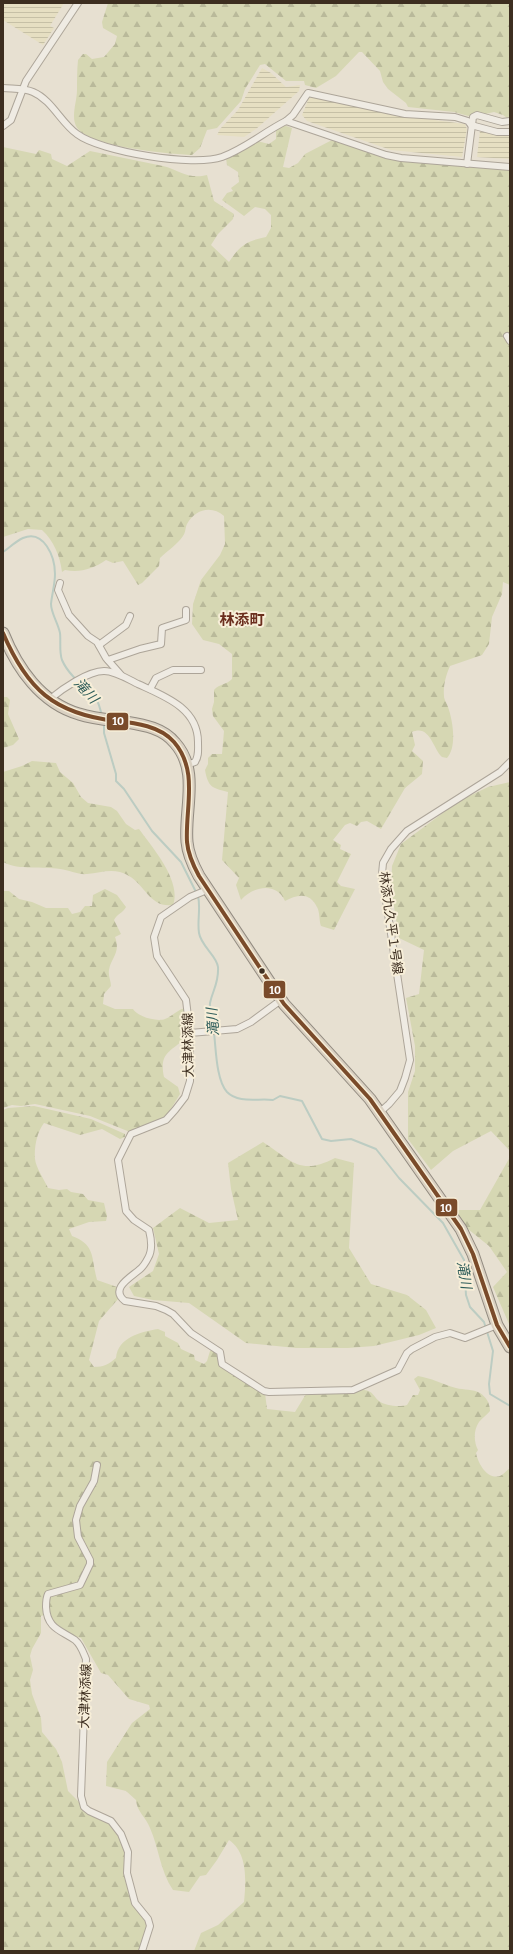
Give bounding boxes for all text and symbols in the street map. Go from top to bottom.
district label: 林添町 [219,611,265,629]
water label: 滝川 [70,675,103,709]
line badge: 10 [106,712,129,731]
text: 10 [112,715,124,728]
street label: 林添九久平１号線 [376,870,406,976]
unlabelled marker [257,966,267,976]
line badge: 10 [263,980,286,999]
text: 10 [269,984,281,997]
water label: 滝川 [203,1005,222,1037]
street label: 大津林添線 [180,1012,196,1078]
line badge: 10 [435,1198,458,1217]
text: 10 [440,1202,452,1215]
water label: 滝川 [453,1260,475,1292]
street label: 大津林添線 [76,1663,94,1729]

